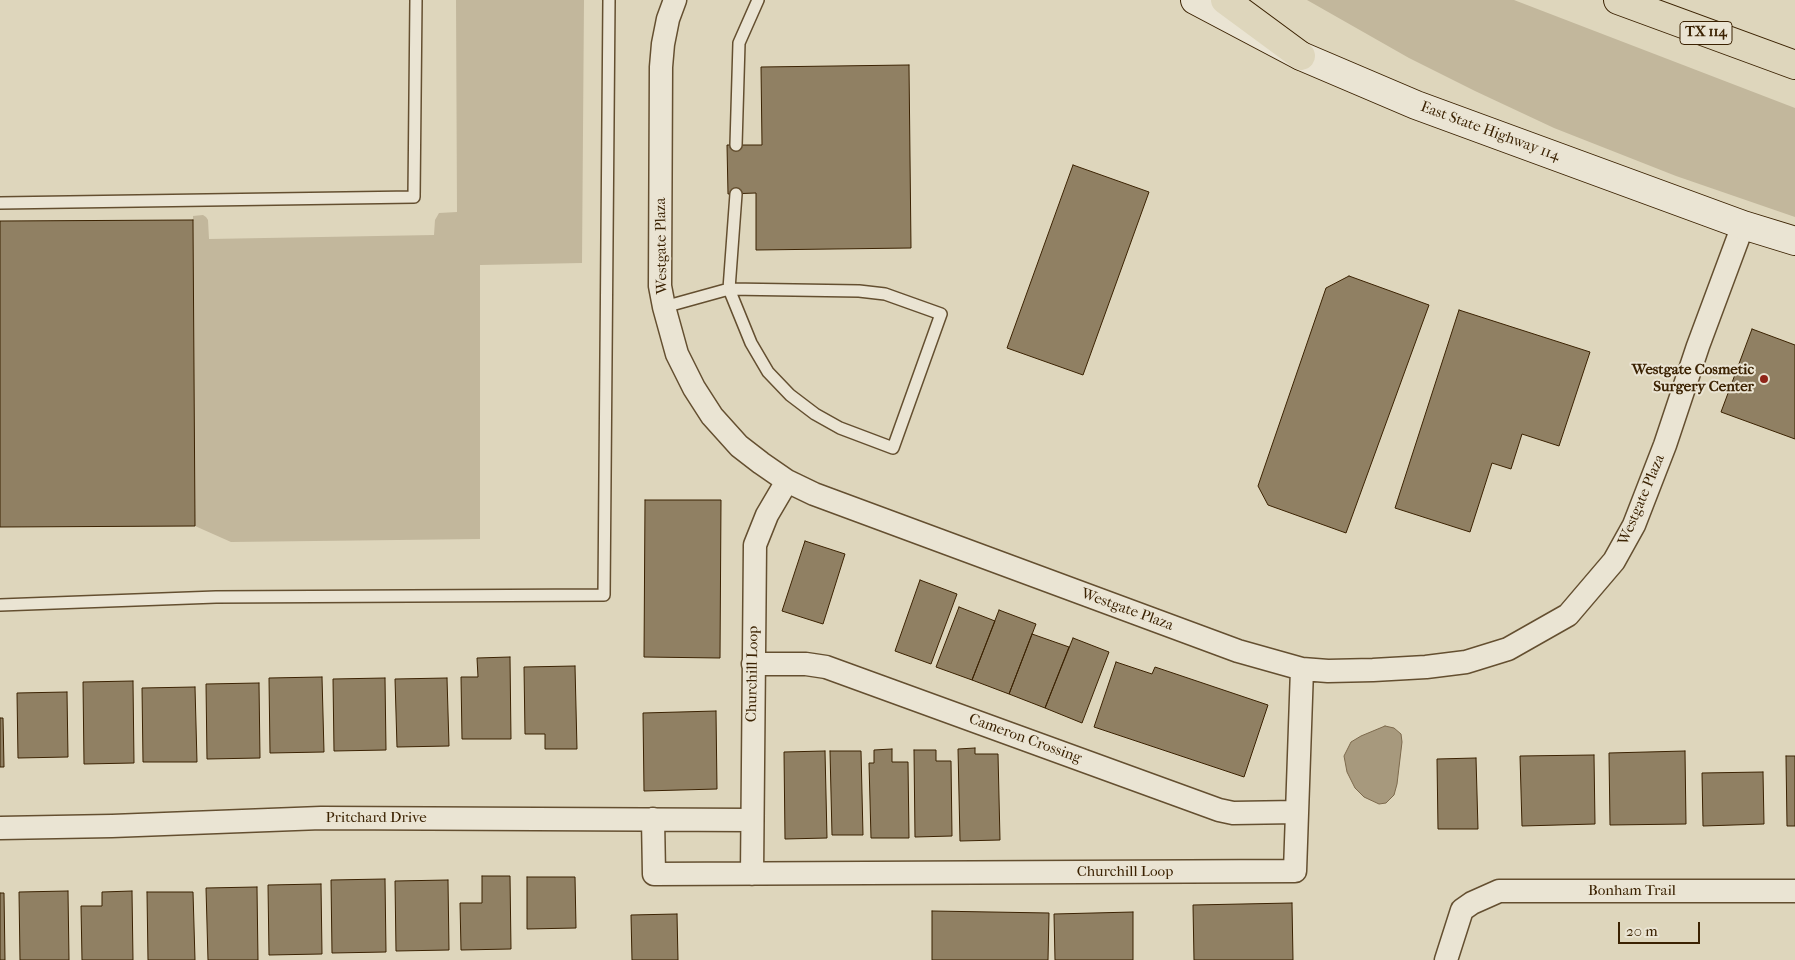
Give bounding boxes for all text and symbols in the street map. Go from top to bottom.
road number: TX 114 [1680,22,1732,44]
street label: East State Highway 114 [1418,98,1562,166]
street label: Westgate Plaza [652,198,672,294]
place label: Westgate Cosmetic Surgery Center [1632,361,1754,396]
marker: Westgate Cosmetic Surgery Center [1758,373,1770,385]
street label: Westgate Plaza [1615,452,1669,548]
street label: Westgate Plaza [1078,585,1176,635]
street label: Churchill Loop [743,626,763,722]
street label: Cameron Crossing [966,710,1084,768]
street label: Pritchard Drive [325,809,427,827]
street label: Churchill Loop [1077,863,1173,881]
street label: Bonham Trail [1588,882,1676,900]
scale bar [1620,912,1702,944]
text: 20 m [1626,922,1658,940]

